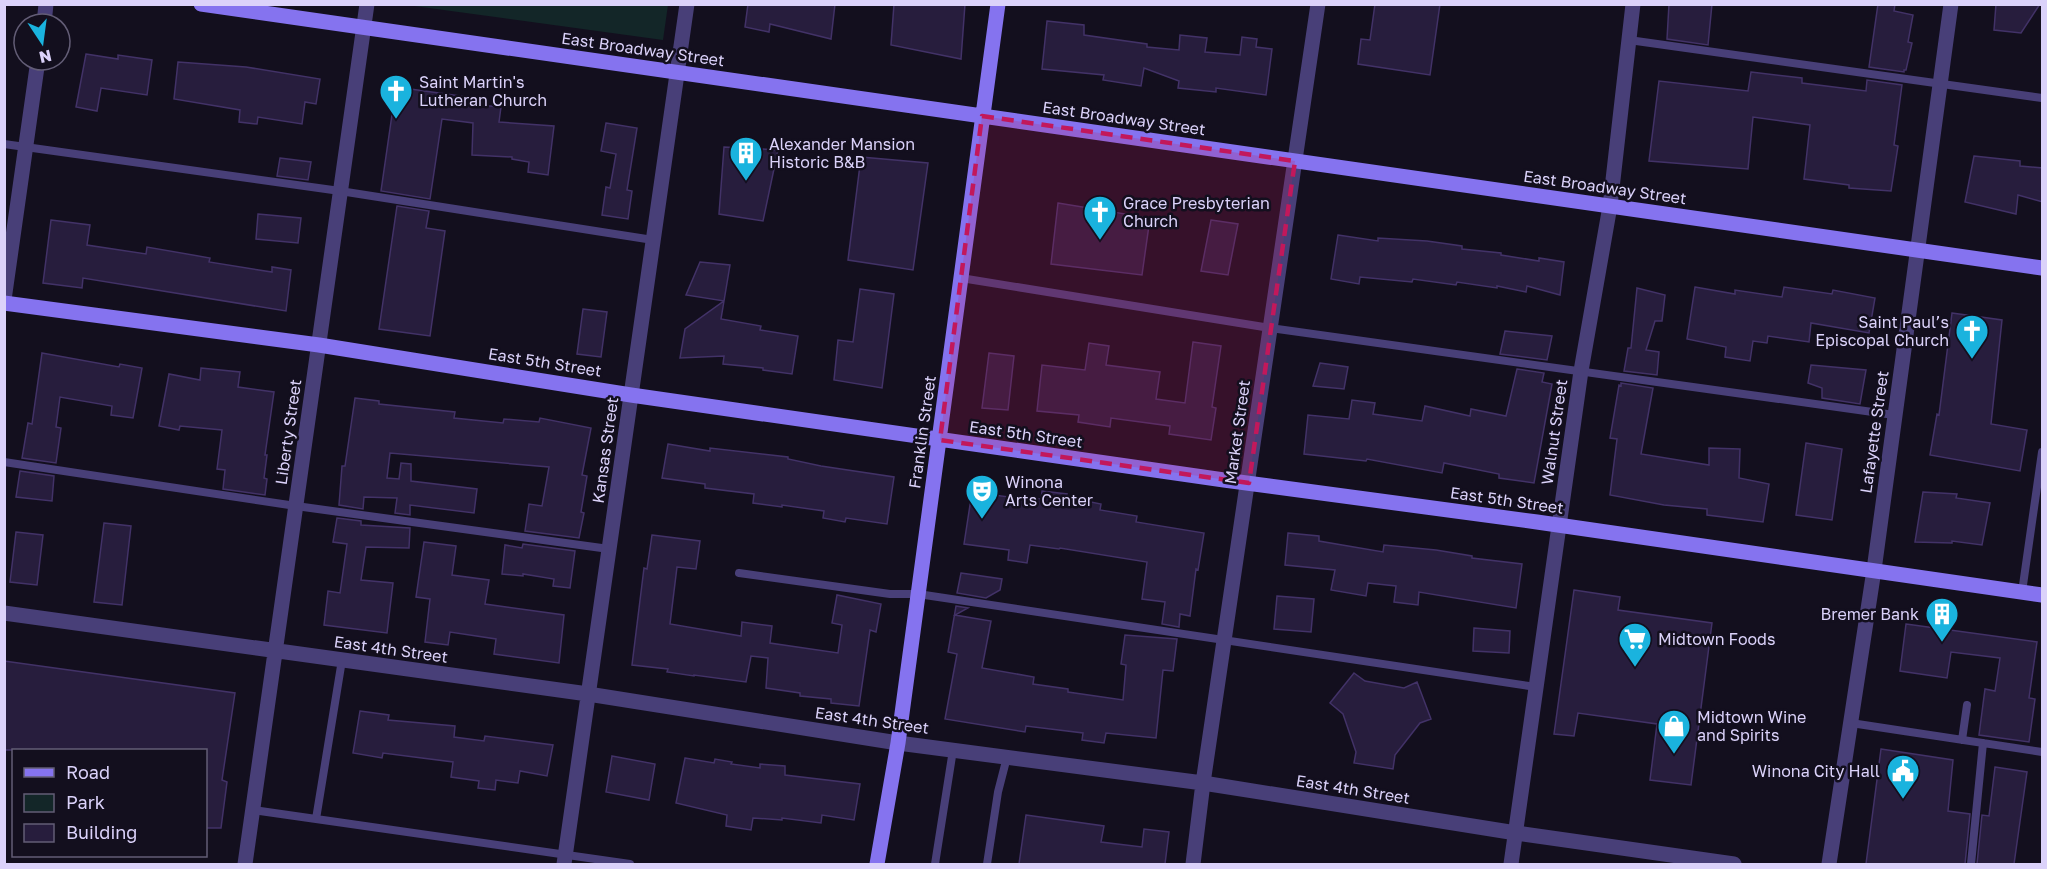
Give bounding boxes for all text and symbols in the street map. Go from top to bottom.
north arrow [12,12,72,72]
street label: East Broadway Street [560,28,726,70]
text: N [37,46,54,68]
place label: Saint Martin's Lutheran Church [419,72,547,110]
church icon: Saint Martin's Lutheran Church [378,73,414,120]
street label: East Broadway Street [1041,97,1207,139]
place label: Alexander Mansion Historic B&B [769,134,915,172]
building icon: Alexander Mansion Historic B&B [728,135,764,182]
street label: East Broadway Street [1522,166,1688,208]
place label: Grace Presbyterian Church [1123,193,1270,231]
church icon: Grace Presbyterian Church [1082,194,1118,241]
place label: Saint Paul’s Episcopal Church [1815,312,1949,350]
church icon: Saint Paul’s Episcopal Church [1954,313,1990,360]
street label: East 5th Street [487,343,603,381]
street label: Lafayette Street [1855,369,1893,495]
street label: Franklin Street [904,374,940,490]
street label: Liberty Street [271,378,305,486]
street label: Walnut Street [1537,378,1571,486]
street label: Market Street [1220,379,1254,485]
street label: Kansas Street [588,396,622,504]
street label: East 5th Street [968,416,1084,452]
place label: Winona Arts Center [1005,472,1093,510]
theatre icon: Winona Arts Center [964,473,1000,520]
street label: East 5th Street [1449,482,1565,518]
building icon: Bremer Bank [1924,596,1960,643]
place label: Bremer Bank [1821,604,1919,624]
supermarket icon: Midtown Foods [1617,621,1653,668]
place label: Midtown Foods [1658,629,1775,649]
street label: East 4th Street [333,631,449,667]
street label: East 4th Street [814,702,930,738]
place label: Midtown Wine and Spirits [1697,707,1806,745]
shop icon: Midtown Wine and Spirits [1656,708,1692,755]
legend [12,749,207,857]
public building icon: Winona City Hall [1885,753,1921,800]
text: Road [66,761,110,783]
place label: Winona City Hall [1752,761,1880,781]
street label: East 4th Street [1295,770,1411,808]
text: Park [66,791,105,813]
text: Building [66,821,137,843]

